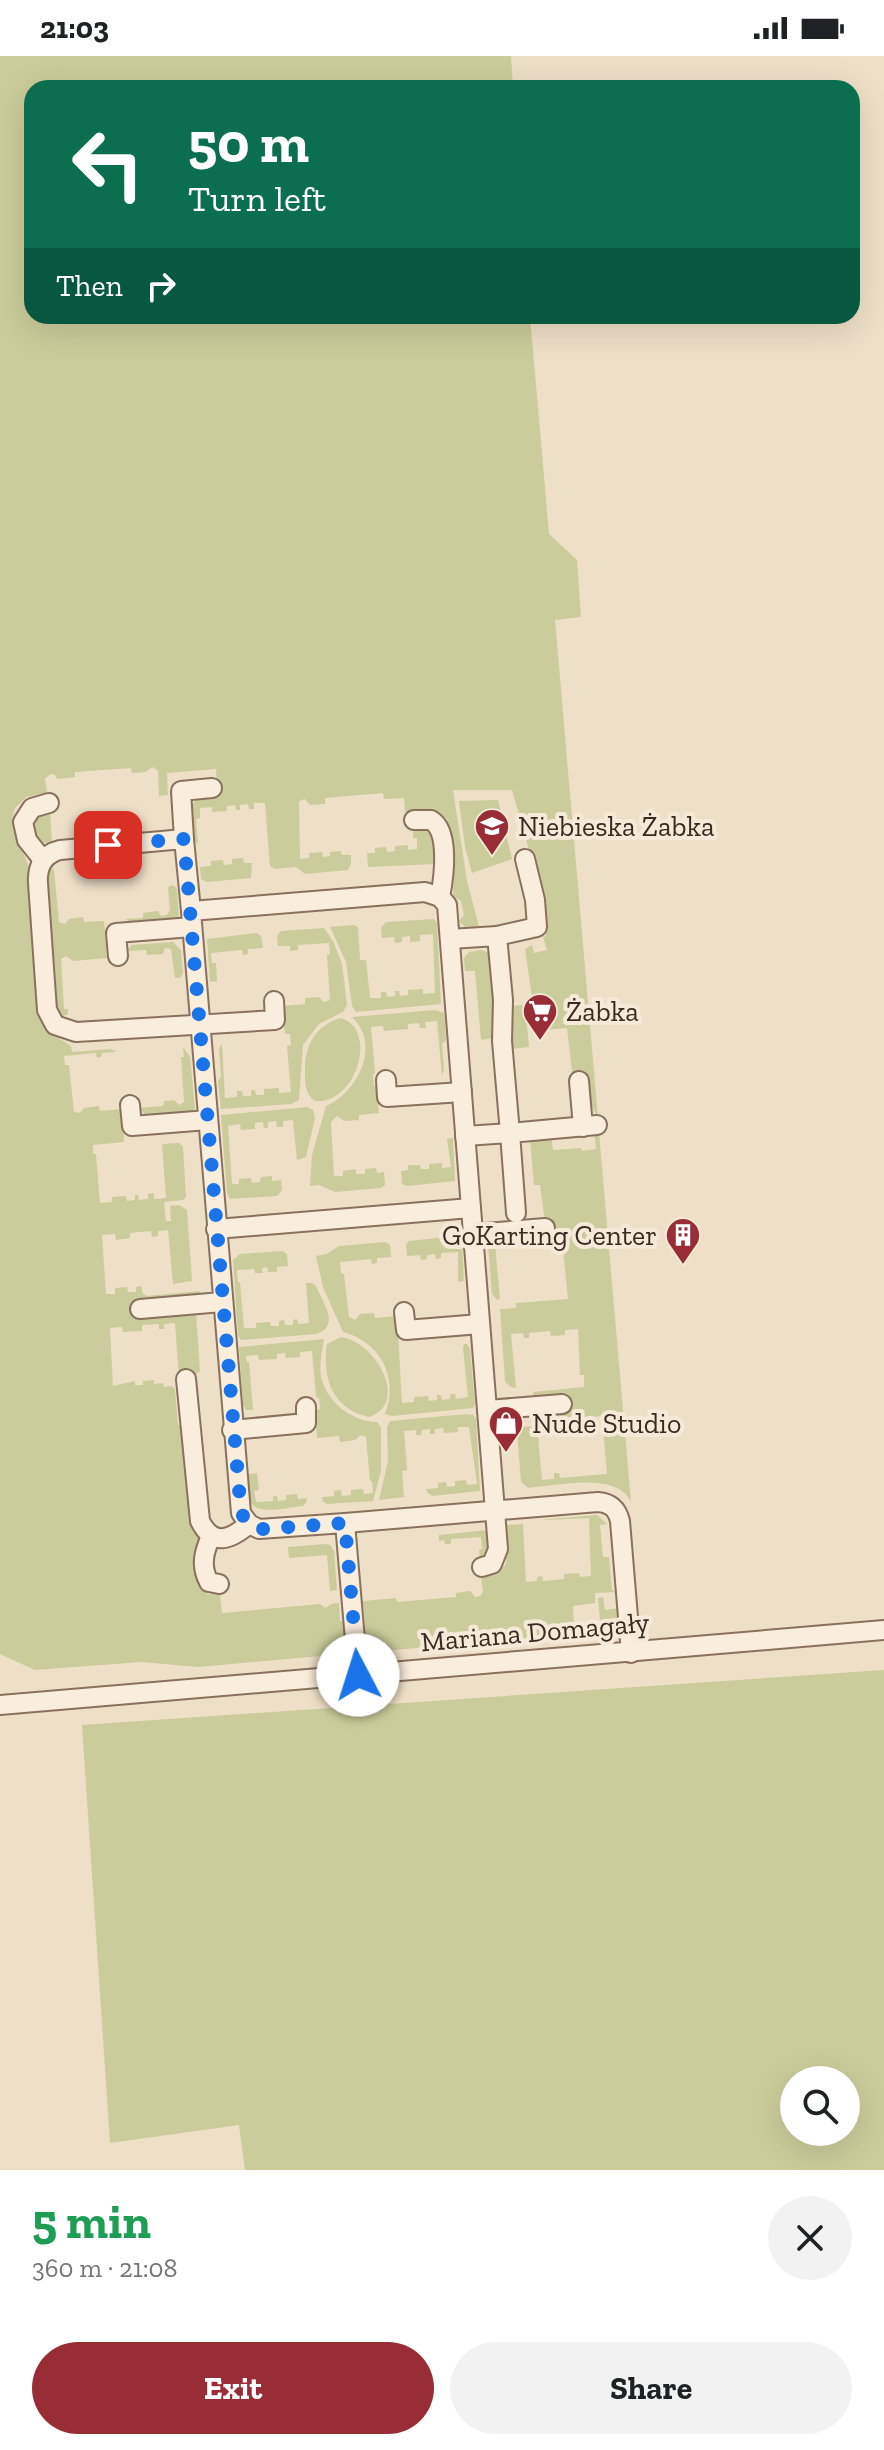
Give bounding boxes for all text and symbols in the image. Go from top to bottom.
text: 21:03 [40,10,109,46]
text: 50 m [188,109,309,176]
icon: left [56,112,160,216]
text: Turn left [188,177,326,220]
icon: right [139,264,183,308]
text: Then [56,268,123,304]
school or university icon: Niebieska Żabka [473,807,511,857]
place label: Niebieska Żabka [518,810,715,843]
pin [74,811,142,879]
icon: arrive [86,823,130,867]
supermarket icon: Żabka [521,992,559,1042]
place label: Żabka [566,995,639,1028]
building icon: GoKarting Center [664,1216,702,1266]
place label: GoKarting Center [442,1219,657,1252]
shop icon: Nude Studio [487,1404,525,1454]
place label: Nude Studio [532,1407,681,1440]
street label: Mariana Domagały [419,1606,651,1658]
position arrow [316,1633,400,1717]
map controls [780,2066,860,2146]
button: search [780,2066,860,2146]
text: 5 min [32,2193,151,2250]
button: close [768,2196,852,2280]
text: 360 m · 21:08 [32,2252,178,2284]
button: Exit [32,2342,434,2434]
button: Share [450,2342,852,2434]

